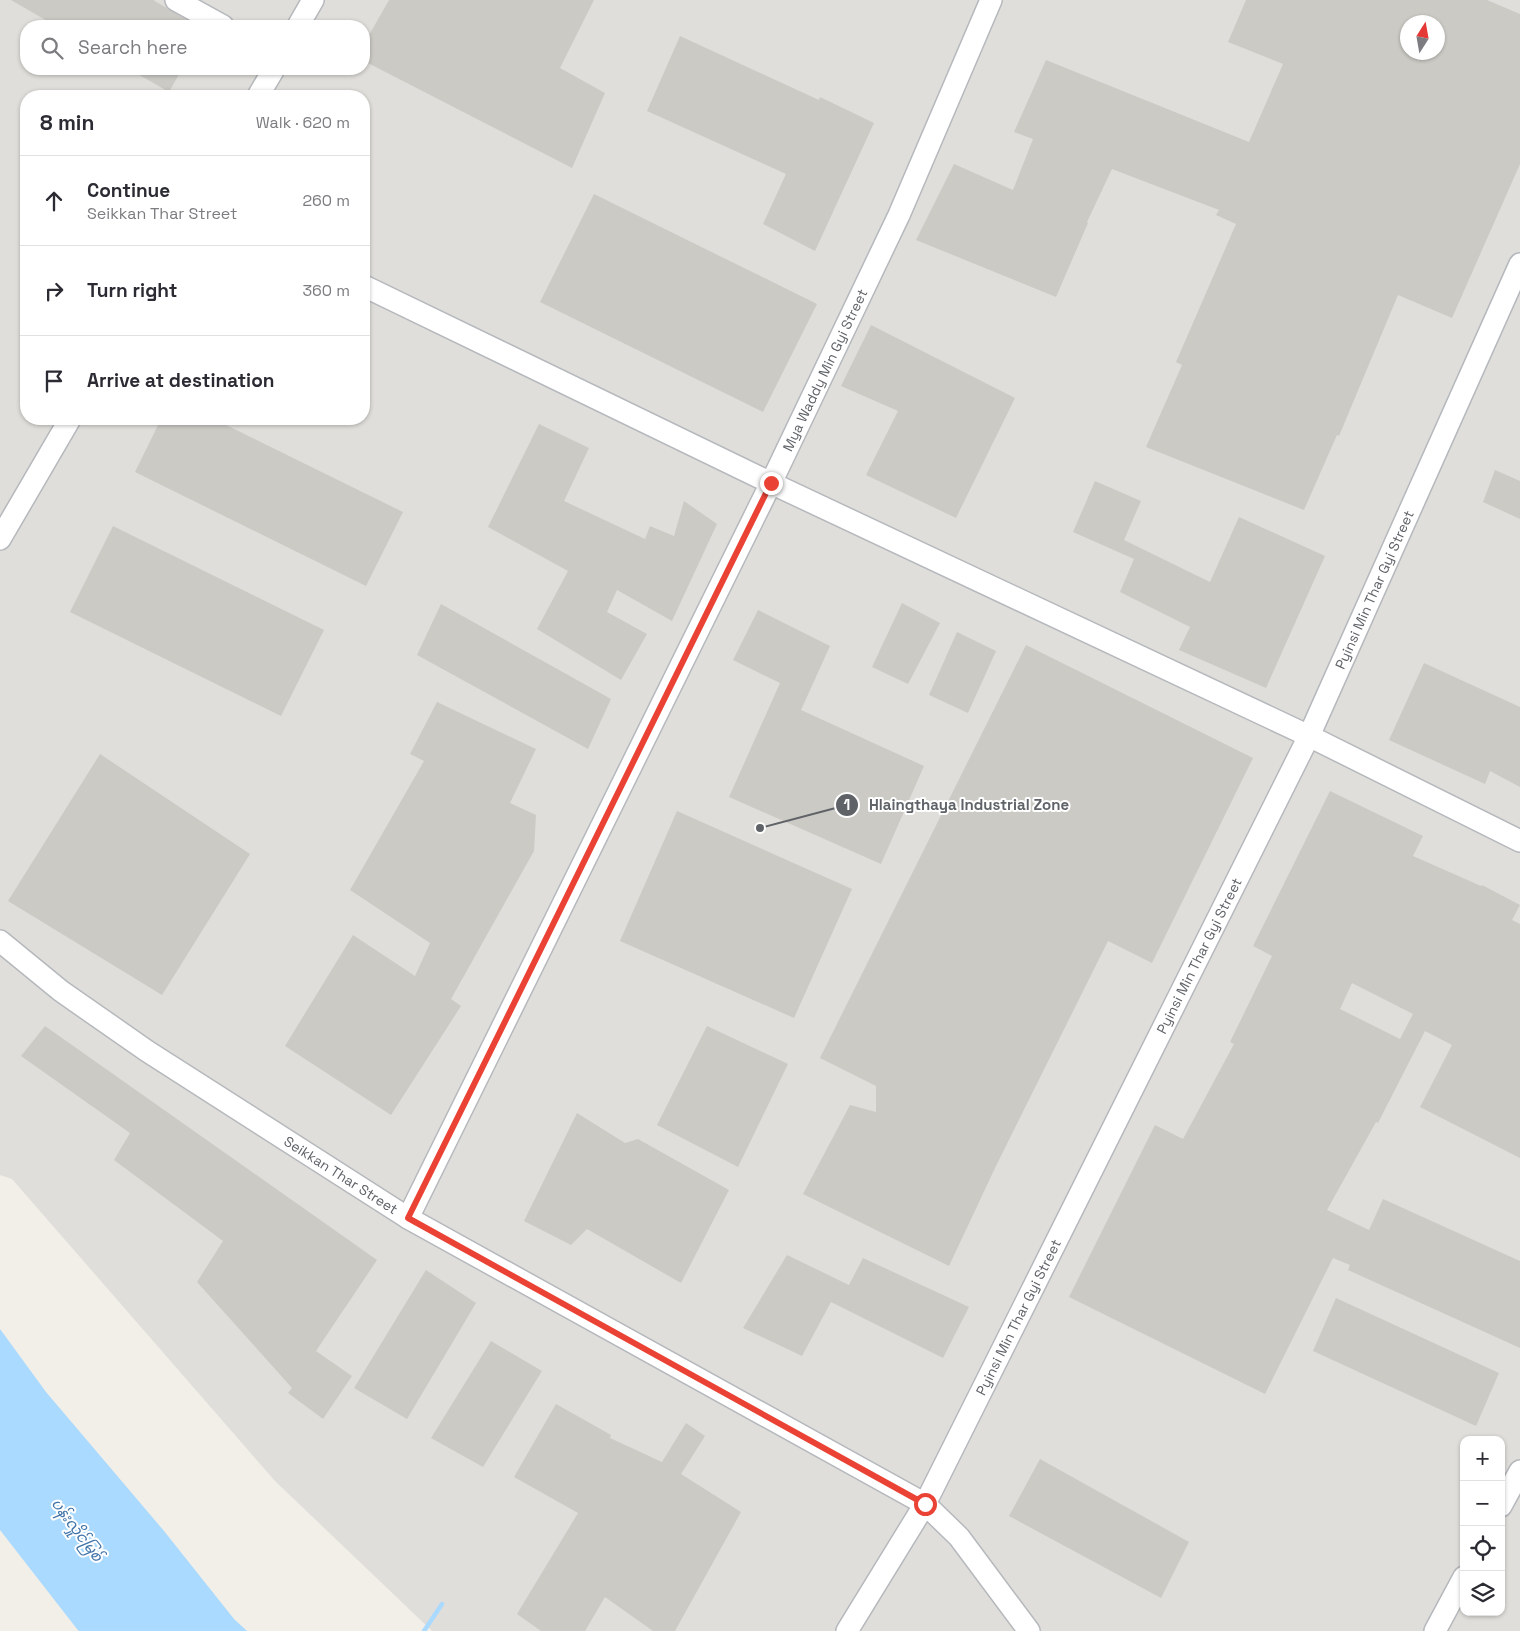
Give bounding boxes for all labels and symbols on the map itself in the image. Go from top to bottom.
north arrow [1400,15,1445,60]
street label: Mya Waddy Min Gyi Street [779,286,871,454]
route end [760,472,783,495]
street label: Pyinsi Min Thar Gyi Street [1331,507,1418,672]
callout: Hlaingthaya Industrial Zone [834,790,1079,820]
text: 1 [844,795,850,814]
text: Hlaingthaya Industrial Zone [869,795,1069,814]
street label: Pyinsi Min Thar Gyi Street [1153,875,1246,1037]
street label: Seikkan Thar Street [281,1132,401,1218]
street label: Pyinsi Min Thar Gyi Street [972,1236,1065,1398]
route start [914,1493,937,1516]
water label: ပန်းလှိုင်မြစ် [45,1494,109,1568]

